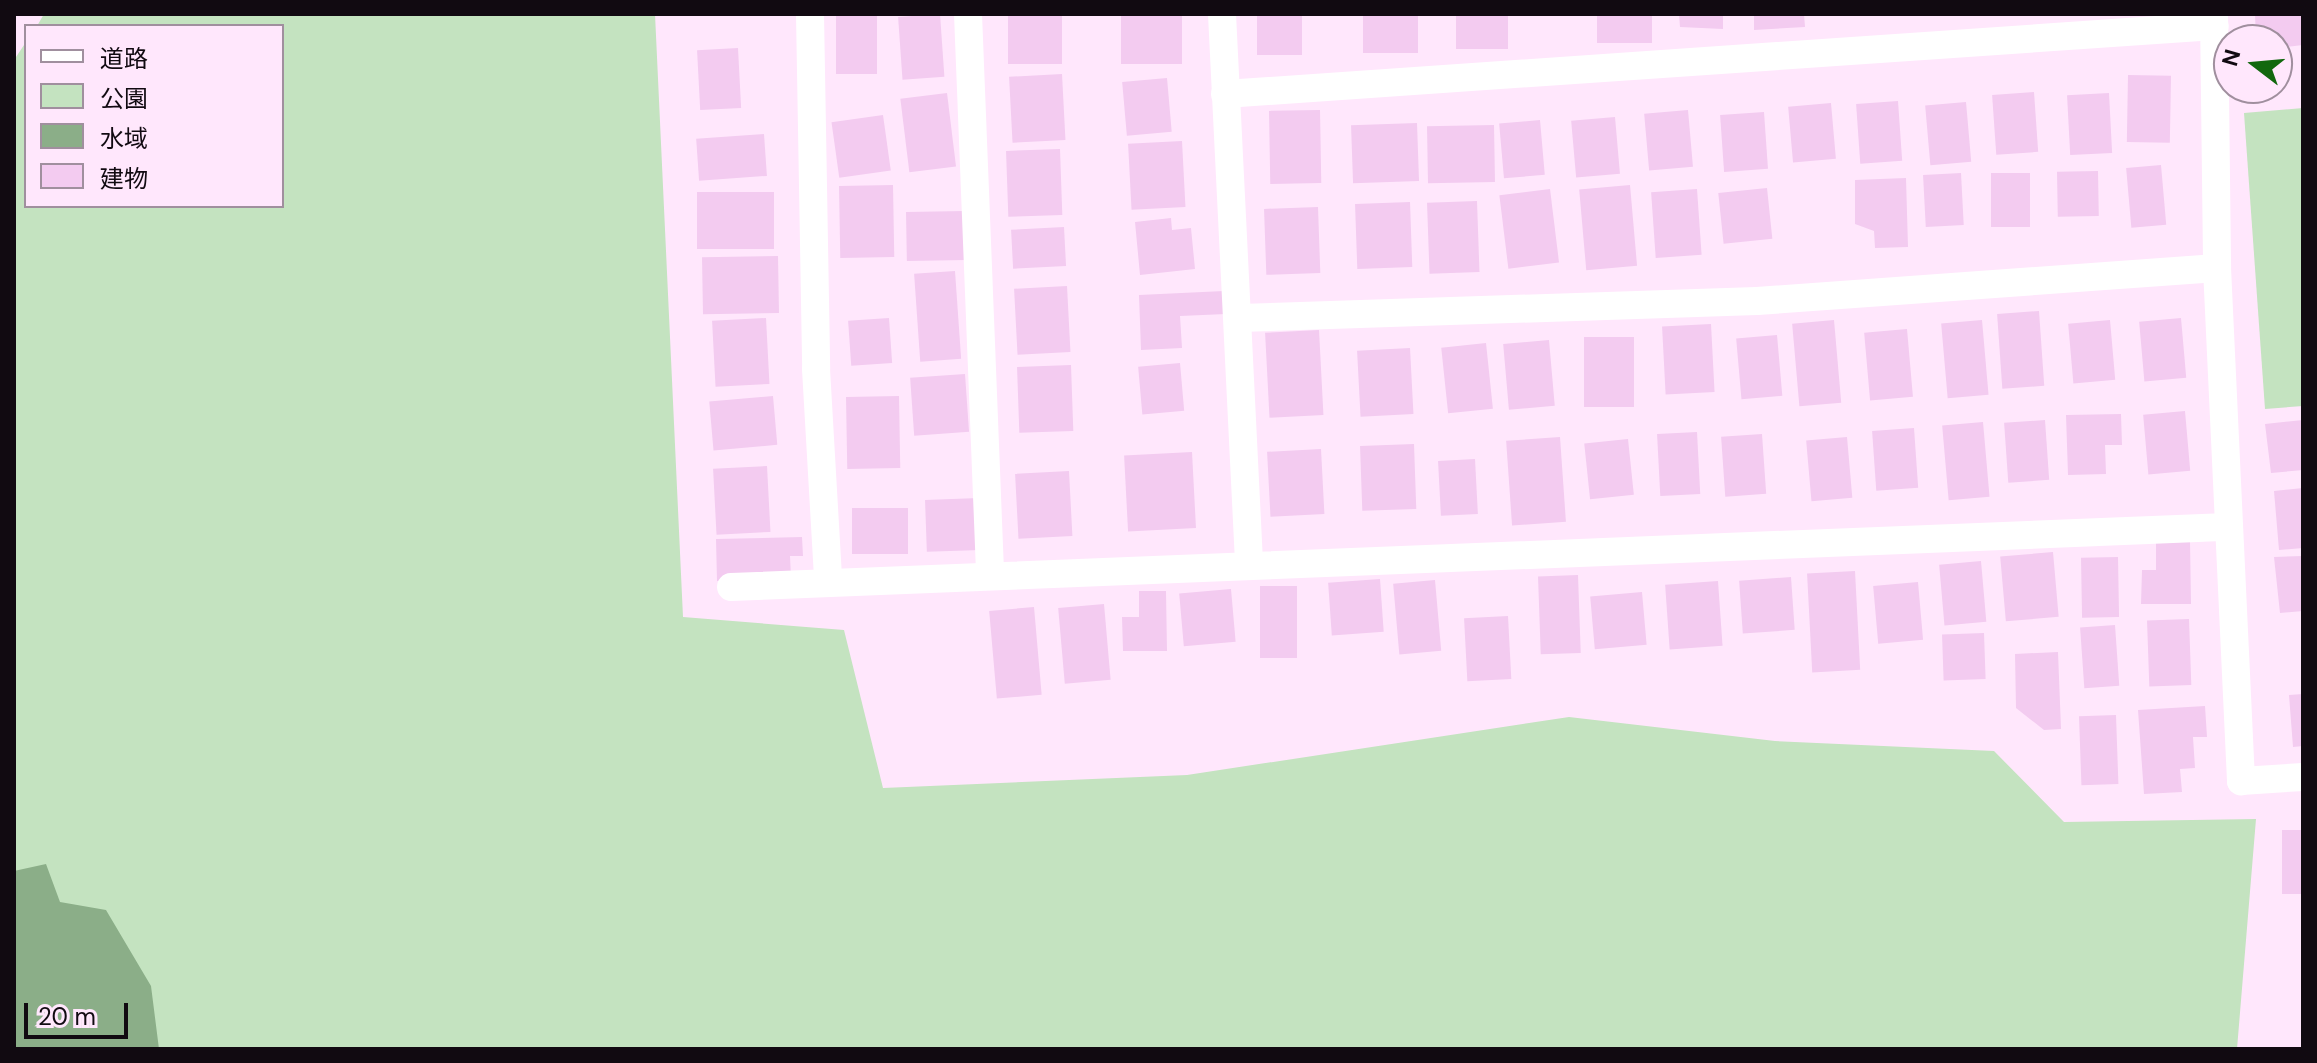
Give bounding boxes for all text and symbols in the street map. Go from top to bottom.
legend [24,24,284,208]
north arrow [2213,24,2293,104]
text: 道路 [100,43,148,74]
text: N [2215,46,2248,70]
text: 公園 [100,83,148,114]
text: 水域 [100,123,148,154]
text: 建物 [100,163,148,194]
scale bar [28,987,132,1037]
text: 20 m [38,1001,96,1032]

